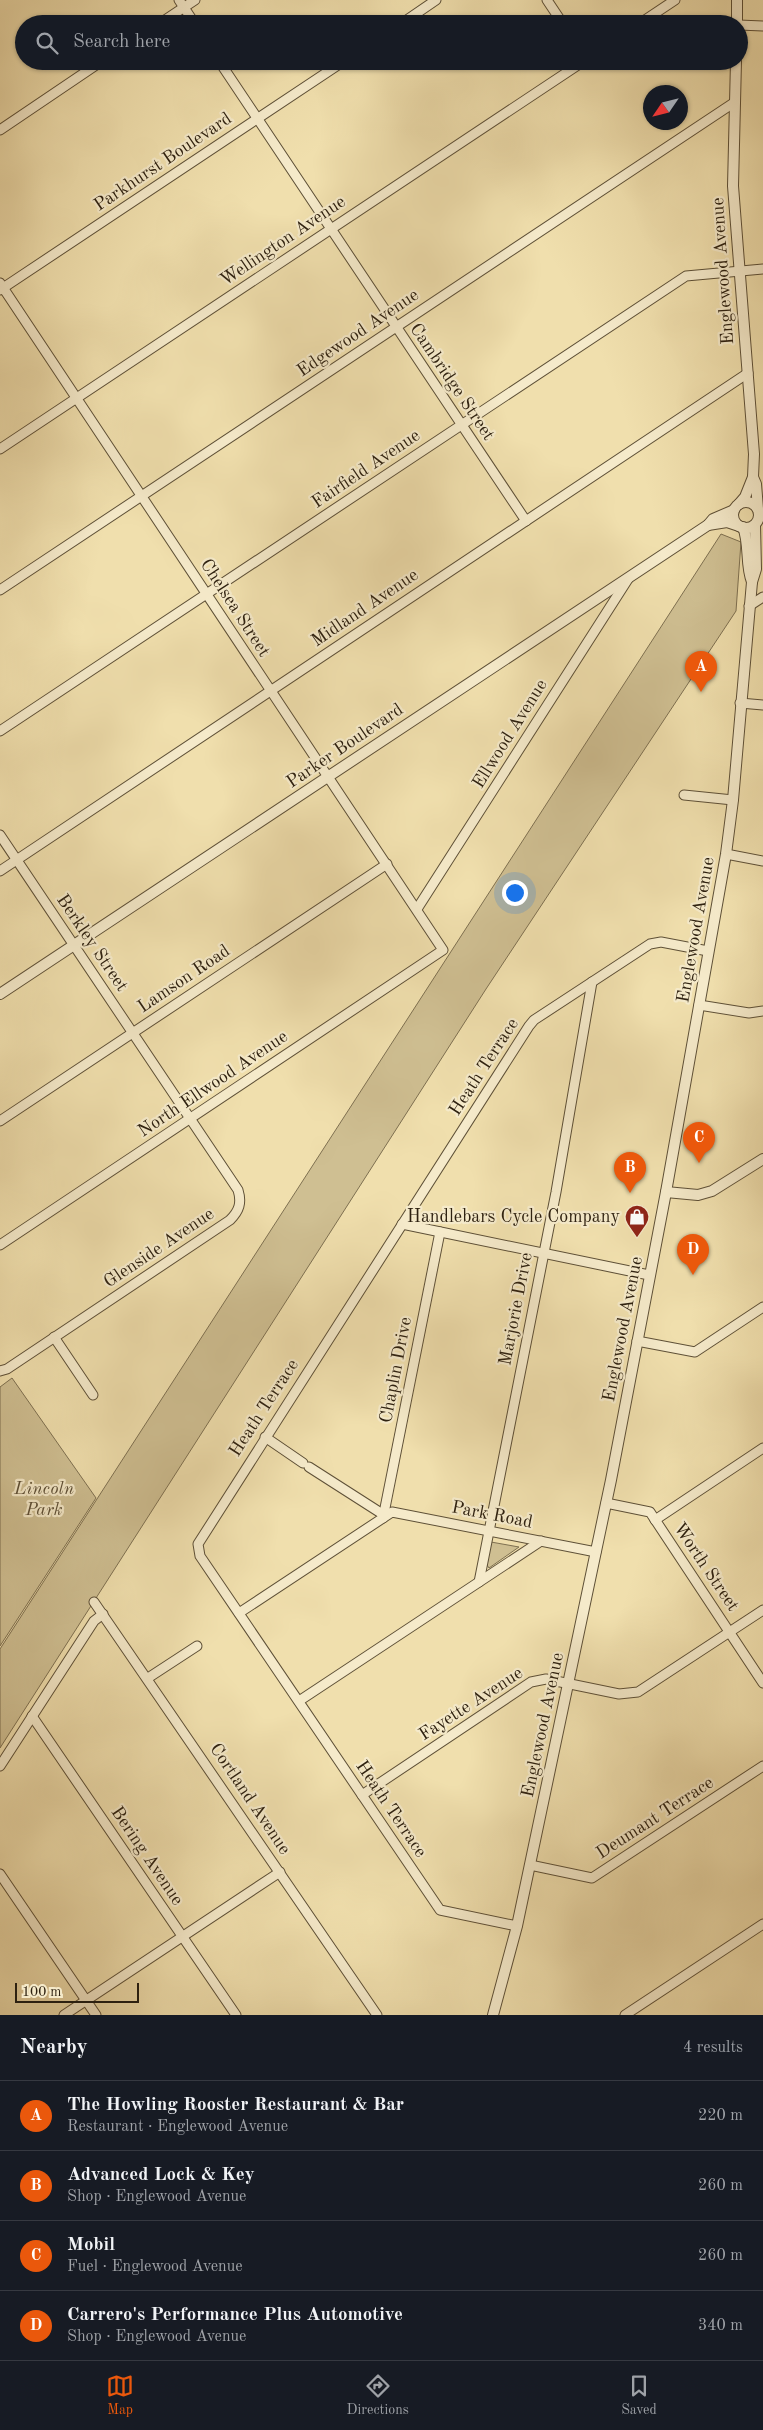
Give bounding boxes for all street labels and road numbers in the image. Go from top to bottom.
street label: Parkhurst Boulevard [91,109,235,215]
street label: Wellington Avenue [217,192,349,290]
street label: Englewood Avenue [709,197,737,345]
street label: Edgewood Avenue [294,286,422,380]
street label: Cambridge Street [406,320,498,444]
street label: Fairfield Avenue [309,426,423,512]
street label: Chelsea Street [197,556,273,660]
street label: Midland Avenue [308,566,422,650]
street label: Ellwood Avenue [469,676,551,792]
street label: Parker Boulevard [283,700,407,792]
street label: Englewood Avenue [674,856,718,1004]
street label: Berkley Street [53,891,131,995]
street label: Lamson Road [135,942,233,1016]
street label: Heath Terrace [446,1015,522,1119]
street label: North Ellwood Avenue [135,1027,291,1141]
street label: Glenside Avenue [101,1205,217,1291]
street label: Marjorie Drive [496,1251,536,1367]
street label: Englewood Avenue [600,1255,646,1403]
street label: Chaplin Drive [377,1315,415,1425]
street label: Heath Terrace [226,1356,302,1460]
street label: Park Road [450,1498,534,1532]
street label: Worth Street [670,1519,742,1615]
street label: Englewood Avenue [519,1651,567,1799]
street label: Fayette Avenue [416,1664,526,1744]
street label: Cortland Avenue [206,1740,294,1858]
street label: Heath Terrace [352,1757,430,1861]
street label: Deumant Terrace [593,1773,717,1863]
street label: Bering Avenue [107,1803,187,1909]

